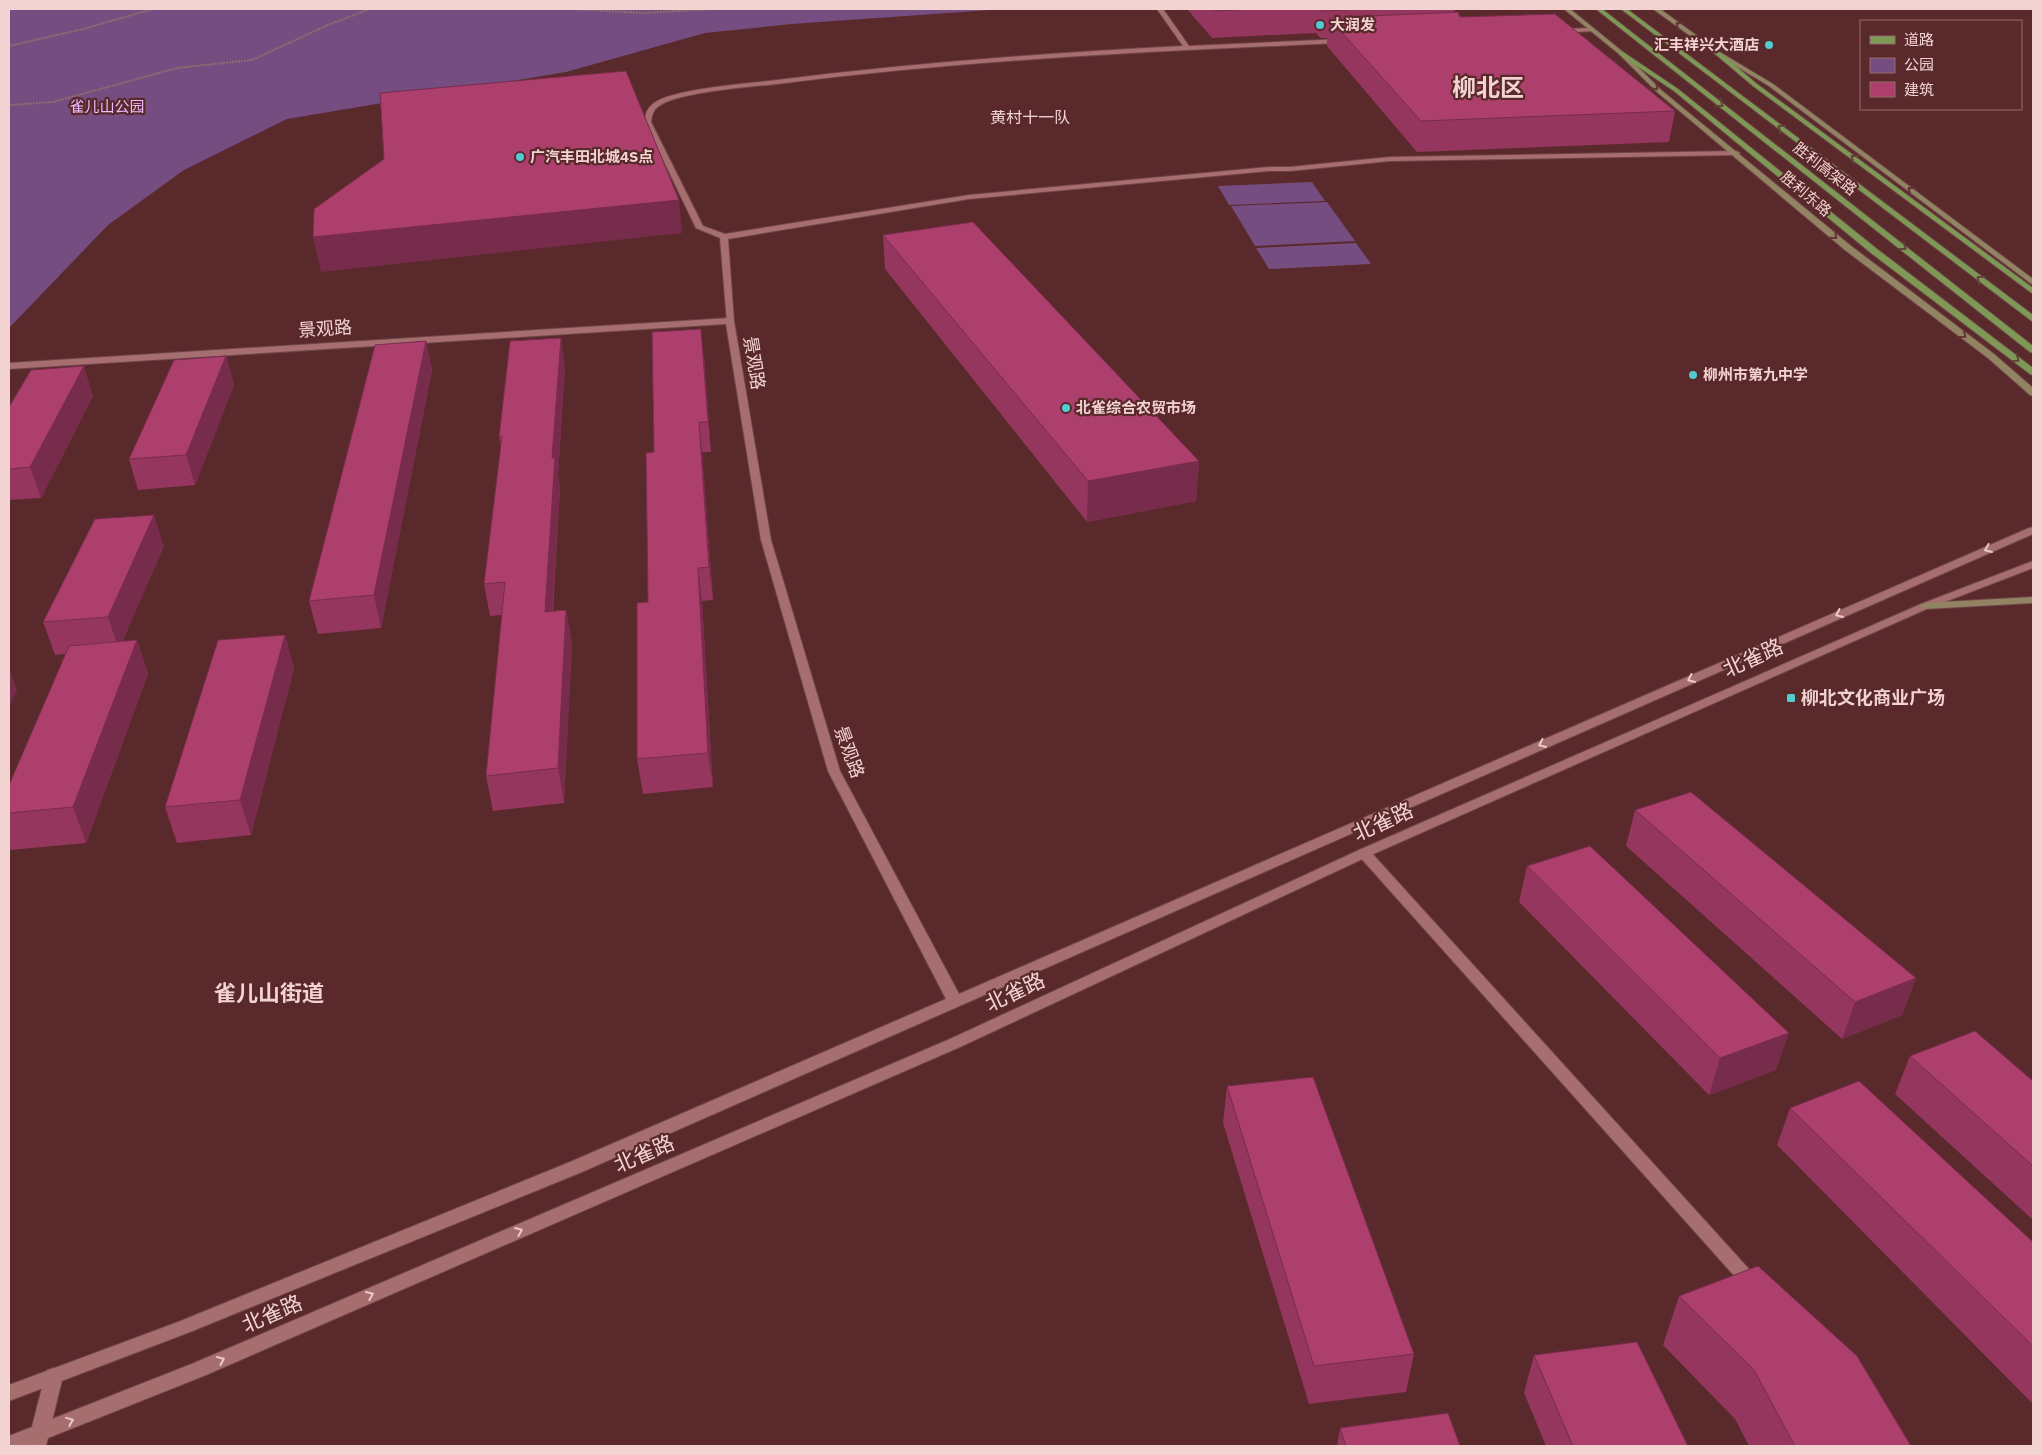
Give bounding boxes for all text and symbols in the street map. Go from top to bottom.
place label: 大润发 [1330,15,1375,34]
marker: 大润发 [1314,19,1326,31]
legend [1860,20,2022,110]
one-way arrow [1675,22,1685,31]
text: 道路 [1904,30,1934,49]
place label: 汇丰祥兴大酒店 [1654,35,1759,54]
marker: 汇丰祥兴大酒店 [1763,39,1775,51]
text: 公园 [1904,55,1934,74]
district label: 柳北区 [1452,71,1524,103]
text: 建筑 [1904,80,1934,99]
one-way arrow [1650,81,1659,90]
park label: 雀儿山公园 [69,97,145,116]
one-way arrow [1714,98,1723,106]
district label: 黄村十一队 [990,107,1070,127]
one-way arrow [1777,125,1787,134]
street label: 胜利高架路 [1790,138,1861,199]
place label: 广汽丰田北城4S点 [530,147,653,166]
marker: 广汽丰田北城4S点 [514,151,526,163]
one-way arrow [1850,155,1860,164]
street label: 胜利东路 [1777,167,1835,220]
one-way arrow [1908,188,1917,196]
one-way arrow [1829,230,1838,239]
one-way arrow [1897,242,1906,251]
one-way arrow [1977,276,1986,285]
street label: 景观路 [297,315,353,342]
one-way arrow [1957,330,1966,338]
street label: 景观路 [739,334,770,391]
one-way arrow [2010,353,2019,362]
place label: 柳州市第九中学 [1703,365,1808,384]
marker: 柳州市第九中学 [1687,369,1699,381]
place label: 北雀综合农贸市场 [1076,398,1196,417]
marker: 北雀综合农贸市场 [1060,402,1072,414]
one-way arrow [1984,542,1993,553]
one-way arrow [1835,607,1844,618]
street label: 北雀路 [1718,631,1787,683]
one-way arrow [1687,673,1696,683]
place label: 柳北文化商业广场 [1801,686,1945,709]
marker: 柳北文化商业广场 [1785,692,1797,704]
street label: 景观路 [829,723,870,781]
one-way arrow [1538,738,1547,749]
street label: 北雀路 [1348,795,1417,847]
street label: 北雀路 [980,965,1049,1017]
district label: 雀儿山街道 [214,978,324,1007]
street label: 北雀路 [609,1128,678,1178]
one-way arrow [514,1226,523,1237]
street label: 北雀路 [237,1288,306,1338]
one-way arrow [365,1291,374,1302]
one-way arrow [216,1355,225,1366]
one-way arrow [65,1416,74,1427]

